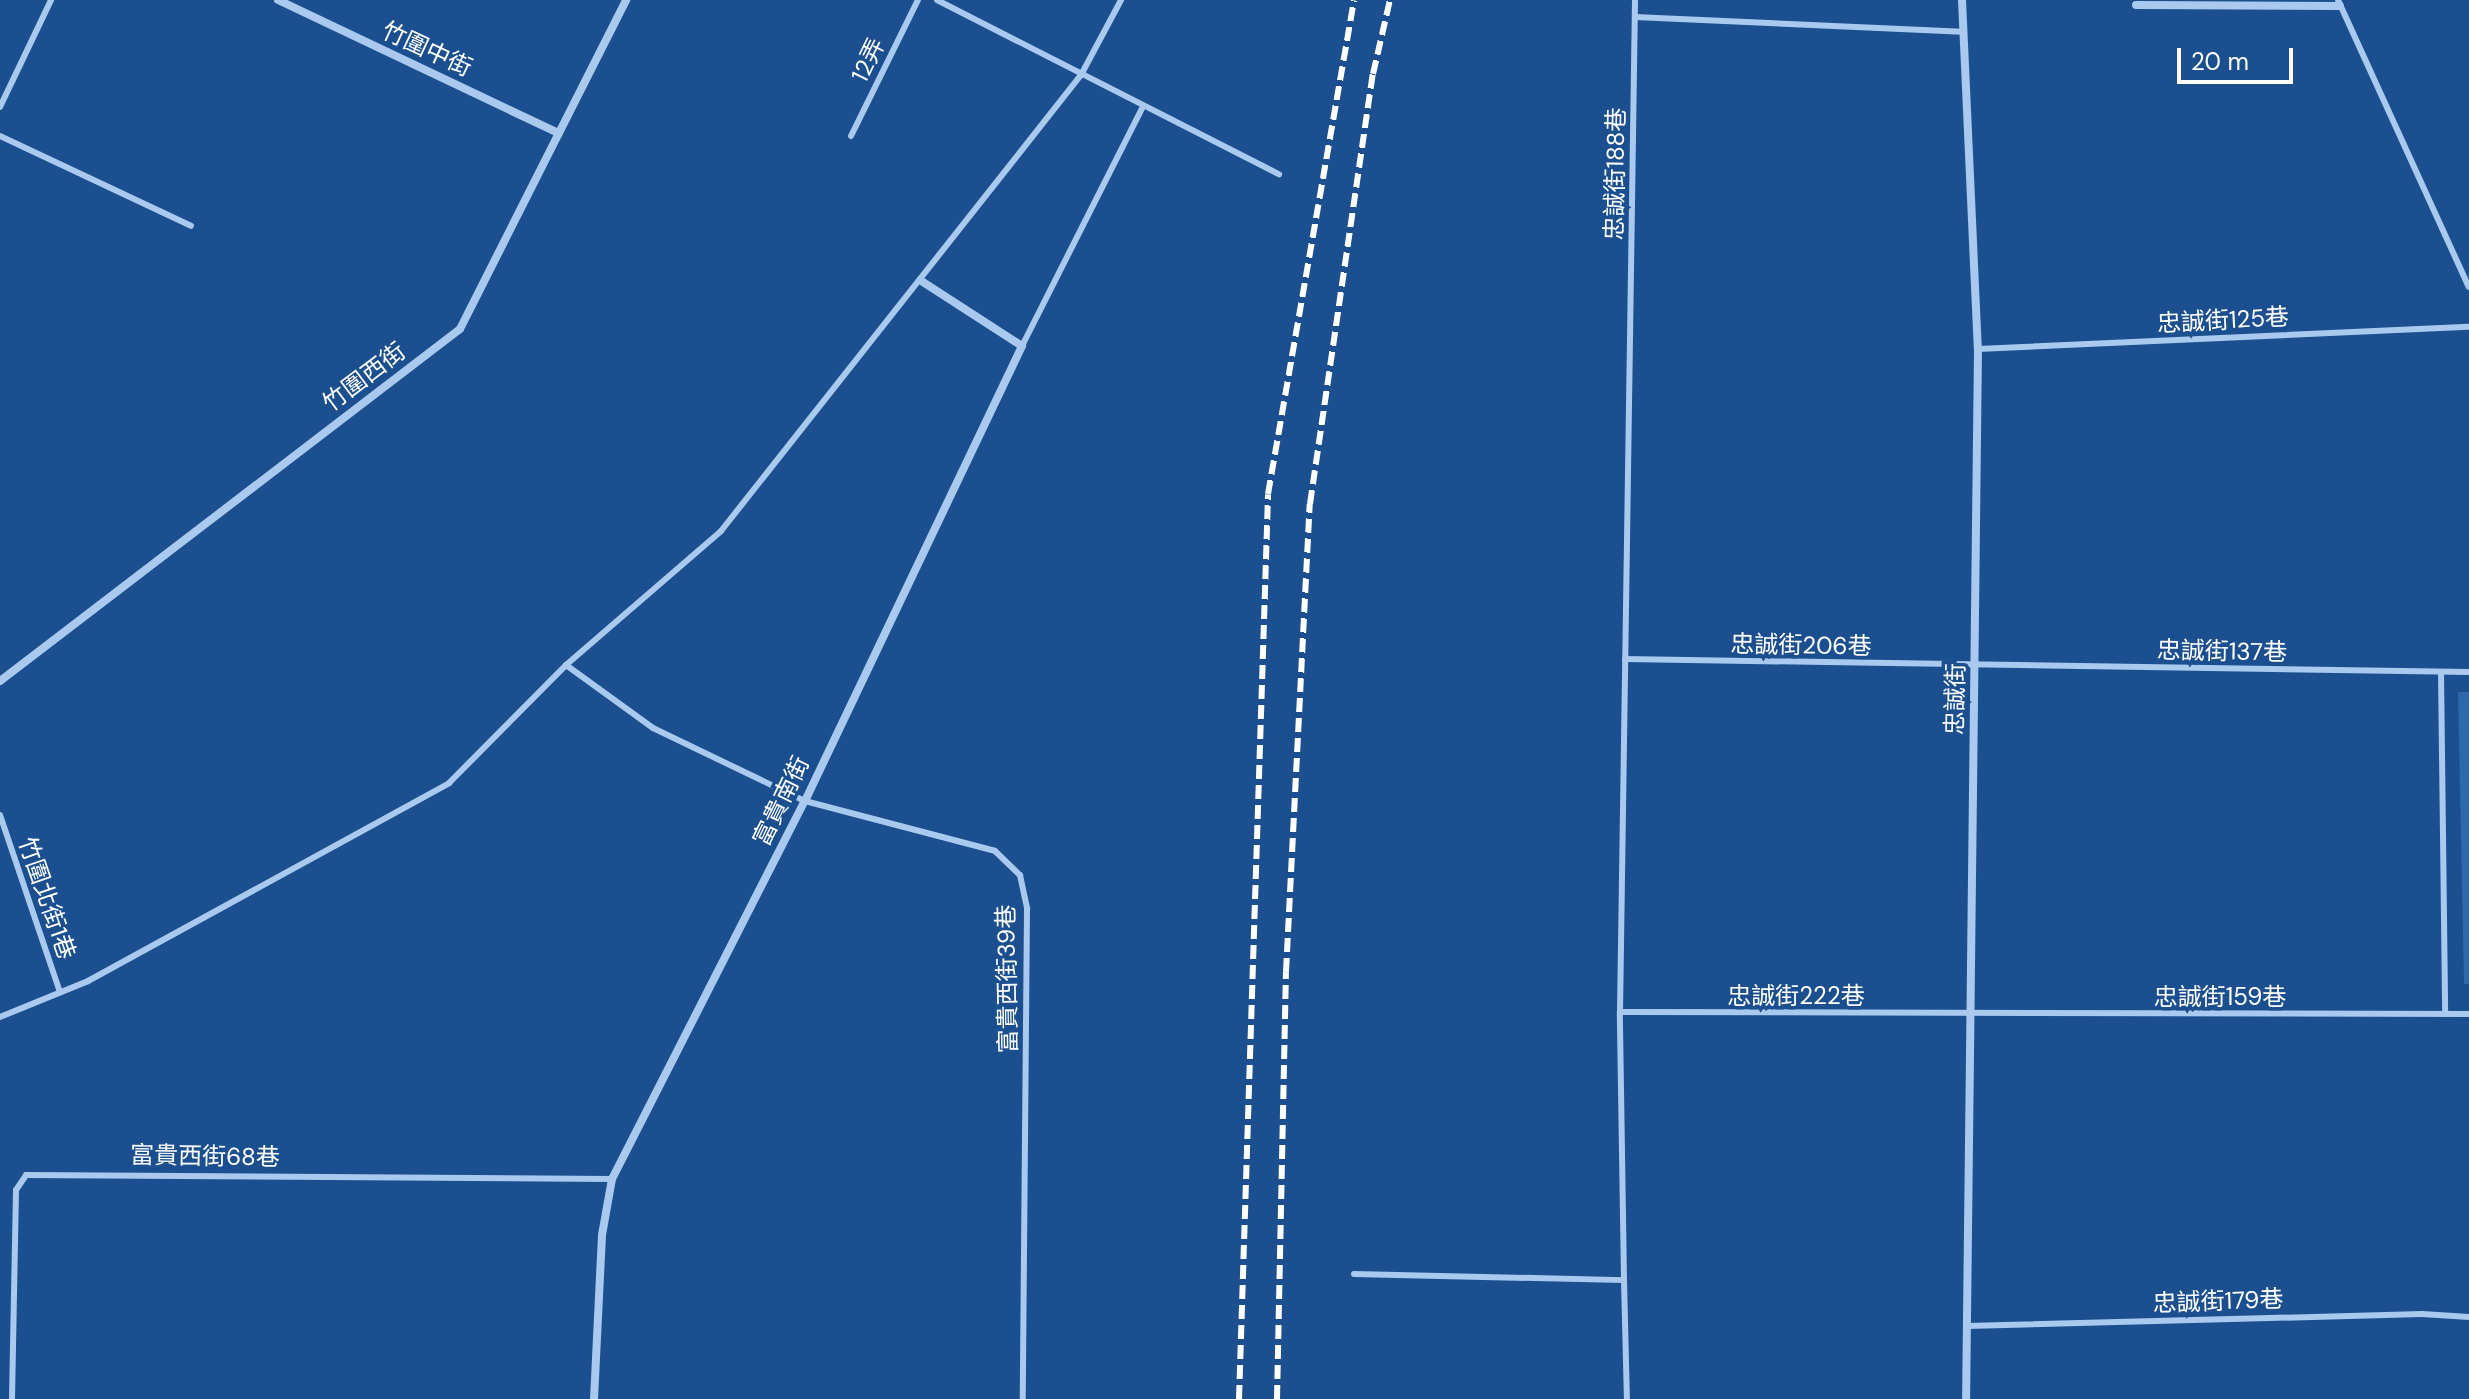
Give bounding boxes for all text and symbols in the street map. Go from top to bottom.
street label: 竹圍中街 [377,16,477,82]
scale bar [2181,32,2297,82]
street label: 12弄 [845,33,891,87]
text: 20 m [2191,46,2249,77]
street label: 忠誠街188巷 [1599,107,1631,241]
street label: 忠誠街125巷 [2156,302,2290,338]
street label: 竹圍西街 [317,337,411,417]
street label: 忠誠街206巷 [1730,629,1872,661]
street label: 忠誠街137巷 [2157,635,2287,667]
street label: 忠誠街 [1940,663,1970,735]
street label: 富貴南街 [747,752,815,850]
street label: 竹圍北街1巷 [13,833,81,963]
street label: 富貴西街39巷 [991,904,1023,1054]
street label: 忠誠街222巷 [1727,982,1865,1010]
street label: 忠誠街159巷 [2154,983,2286,1011]
street label: 富貴西街68巷 [130,1140,280,1172]
street label: 忠誠街179巷 [2152,1284,2284,1318]

